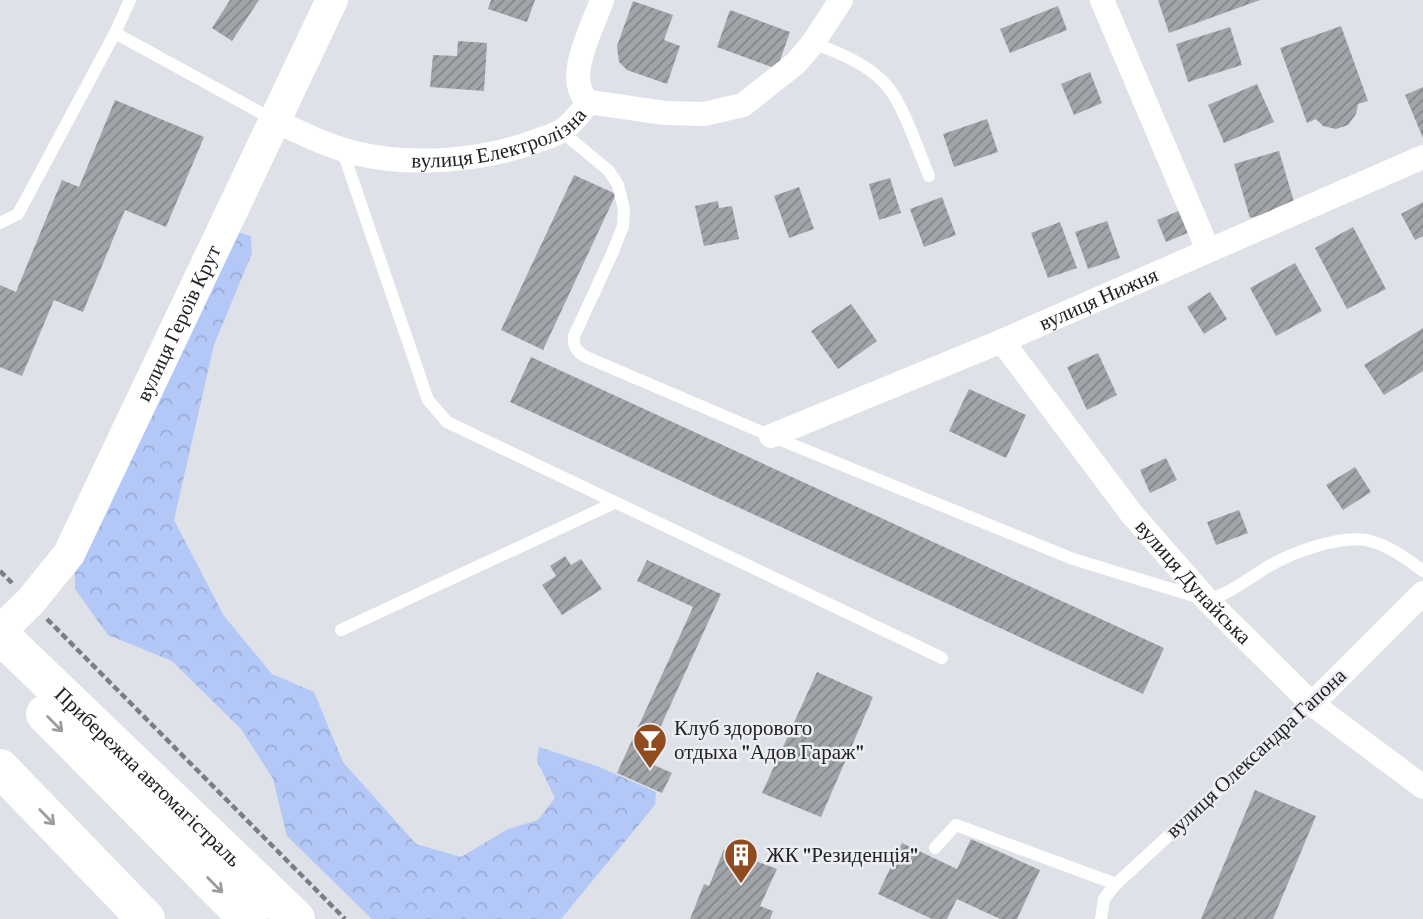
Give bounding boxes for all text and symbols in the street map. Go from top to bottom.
street label: вулиця Електролізна [411,103,592,173]
street label: вулиця Героїв Крут [131,241,226,405]
street label: вулиця Нижня [1035,262,1162,335]
street label: вулиця Дунайська [1130,515,1257,650]
street label: вулиця Олександра Гапона [1161,663,1352,843]
street label: Прибережна автомагістраль [50,682,246,872]
one-way arrow [46,715,63,732]
place label: Клуб здорового отдыха "Адов Гараж" [674,716,864,764]
bar icon: Клуб здорового отдыха "Адов Гараж" [631,721,669,770]
one-way arrow [39,808,56,825]
building icon: ЖК "Резиденція" [722,836,760,885]
place label: ЖК "Резиденція" [766,843,918,867]
one-way arrow [206,877,223,894]

